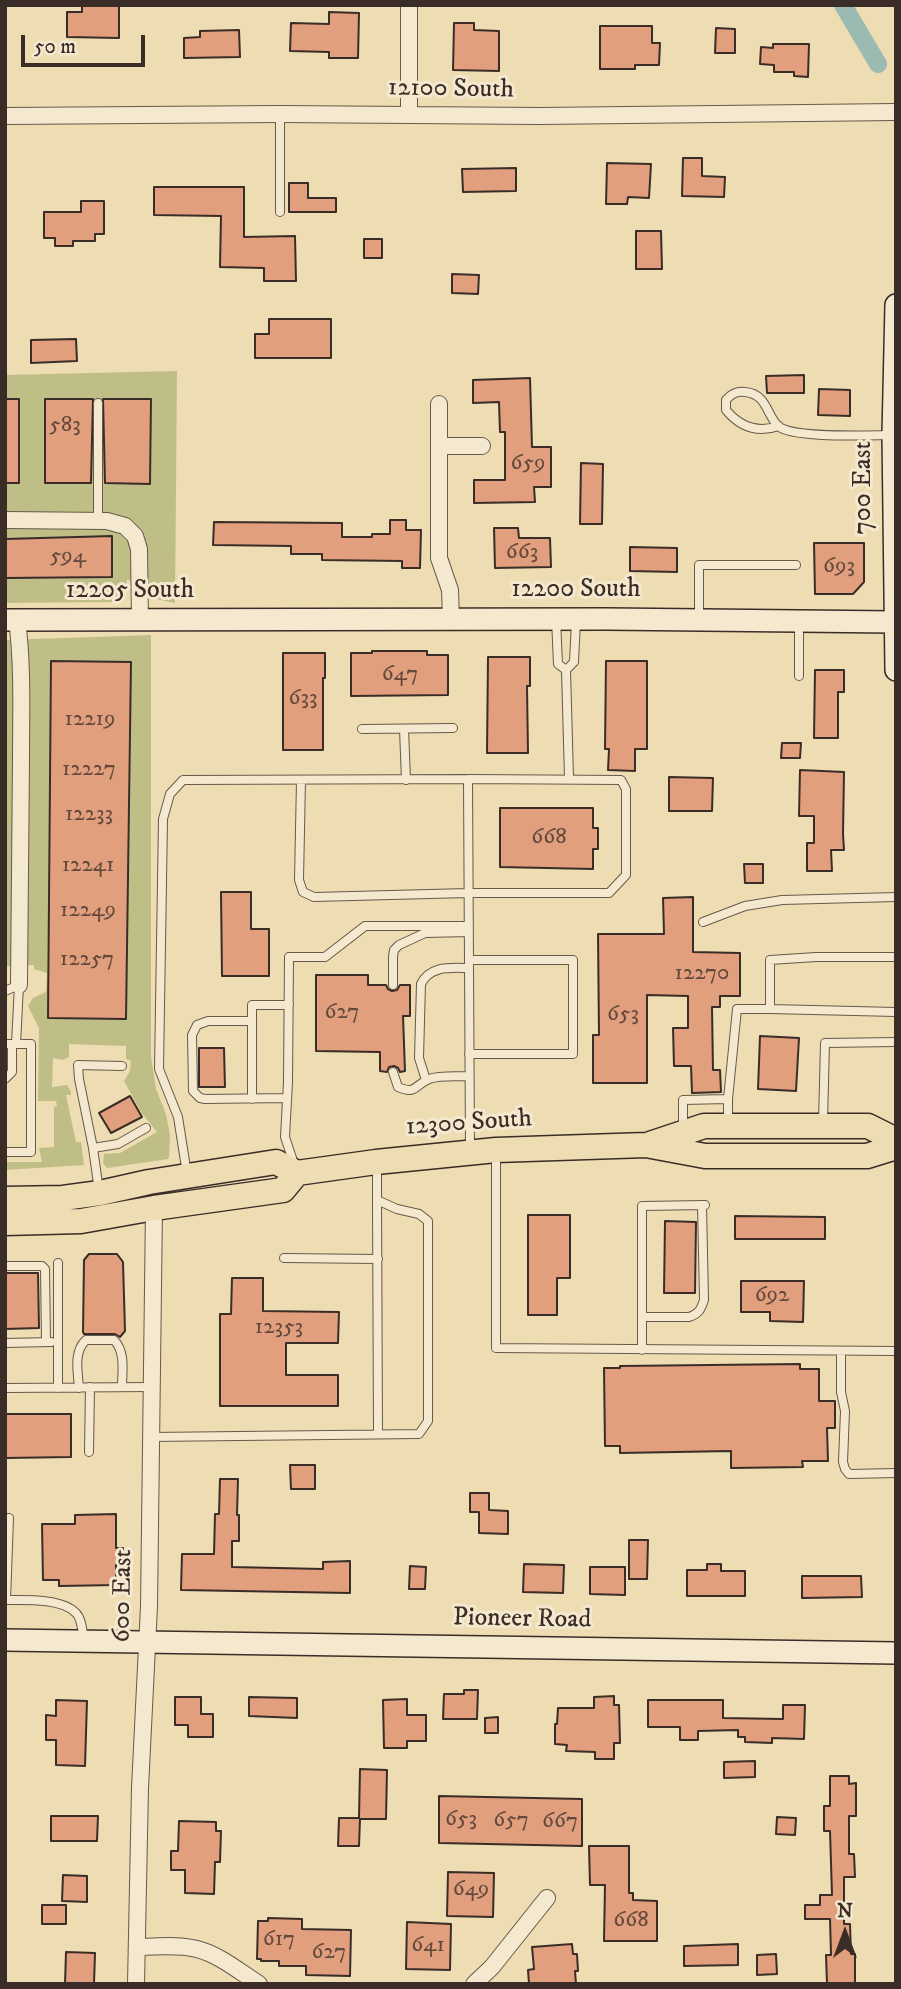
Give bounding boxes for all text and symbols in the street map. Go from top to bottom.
scale bar [24,21,149,65]
text: 50 m [34,34,76,60]
street label: 12100 South [388,73,514,107]
house number: 583 [49,412,81,440]
street label: 700 East [849,441,881,535]
house number: 659 [511,450,545,478]
house number: 663 [506,539,538,567]
house number: 594 [50,543,86,571]
house number: 693 [823,553,855,581]
street label: 12200 South [511,575,641,607]
street label: 12205 South [66,576,194,608]
house number: 647 [382,661,418,689]
house number: 633 [288,685,318,713]
house number: 12219 [65,706,115,734]
house number: 12227 [62,756,116,784]
house number: 12233 [65,801,113,829]
house number: 668 [531,824,567,852]
house number: 12241 [62,852,114,880]
house number: 12249 [60,897,116,925]
house number: 12257 [60,946,114,974]
house number: 12270 [675,960,729,988]
house number: 627 [325,999,359,1027]
house number: 653 [607,1001,639,1029]
street label: 12300 South [405,1104,533,1144]
house number: 692 [755,1282,789,1310]
house number: 12353 [255,1314,303,1342]
street label: 600 East [108,1549,140,1643]
street label: Pioneer Road [452,1603,592,1637]
house number: 653 [445,1806,477,1834]
house number: 657 [493,1807,529,1835]
house number: 667 [542,1808,578,1836]
house number: 649 [453,1876,489,1904]
north arrow [810,1898,880,1968]
text: N [837,1900,853,1923]
house number: 668 [613,1907,649,1935]
house number: 617 [263,1926,295,1954]
house number: 641 [411,1932,445,1960]
house number: 627 [312,1939,346,1967]

